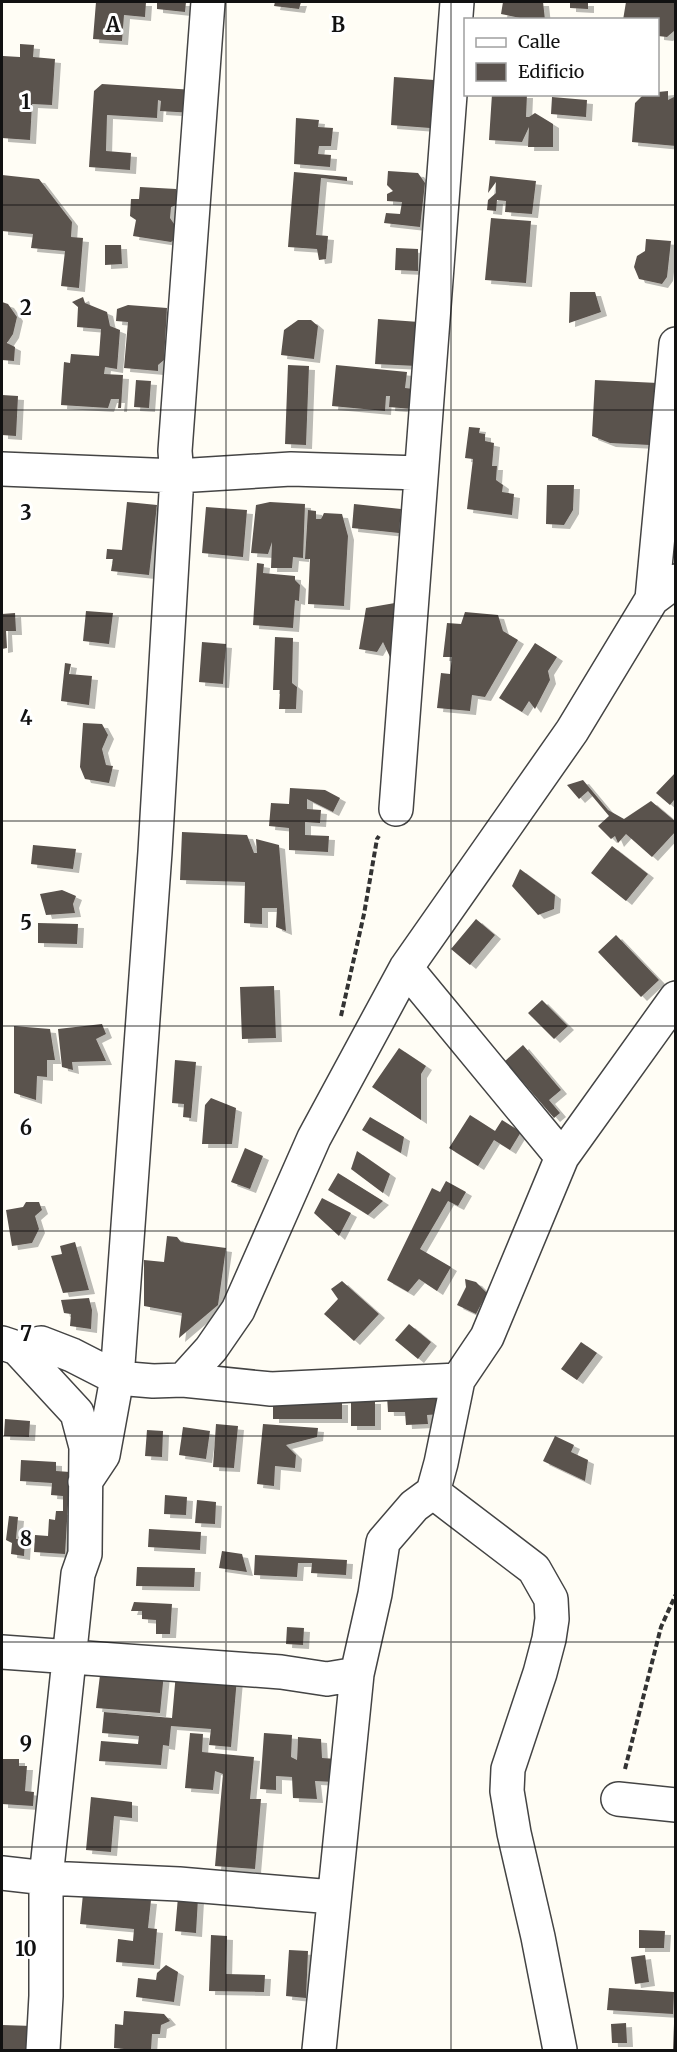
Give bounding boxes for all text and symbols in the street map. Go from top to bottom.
text: A [105,12,121,37]
text: B [331,12,345,37]
legend [464,18,659,96]
text: Calle [518,30,560,53]
text: Edificio [518,60,584,83]
text: 1 [21,89,31,114]
text: 2 [20,295,32,320]
text: 3 [20,500,32,525]
text: 4 [20,705,33,730]
text: 5 [20,910,32,935]
text: 6 [20,1115,32,1140]
text: 7 [20,1321,32,1346]
text: 8 [20,1526,32,1551]
text: 9 [20,1731,32,1756]
text: 10 [15,1936,37,1961]

